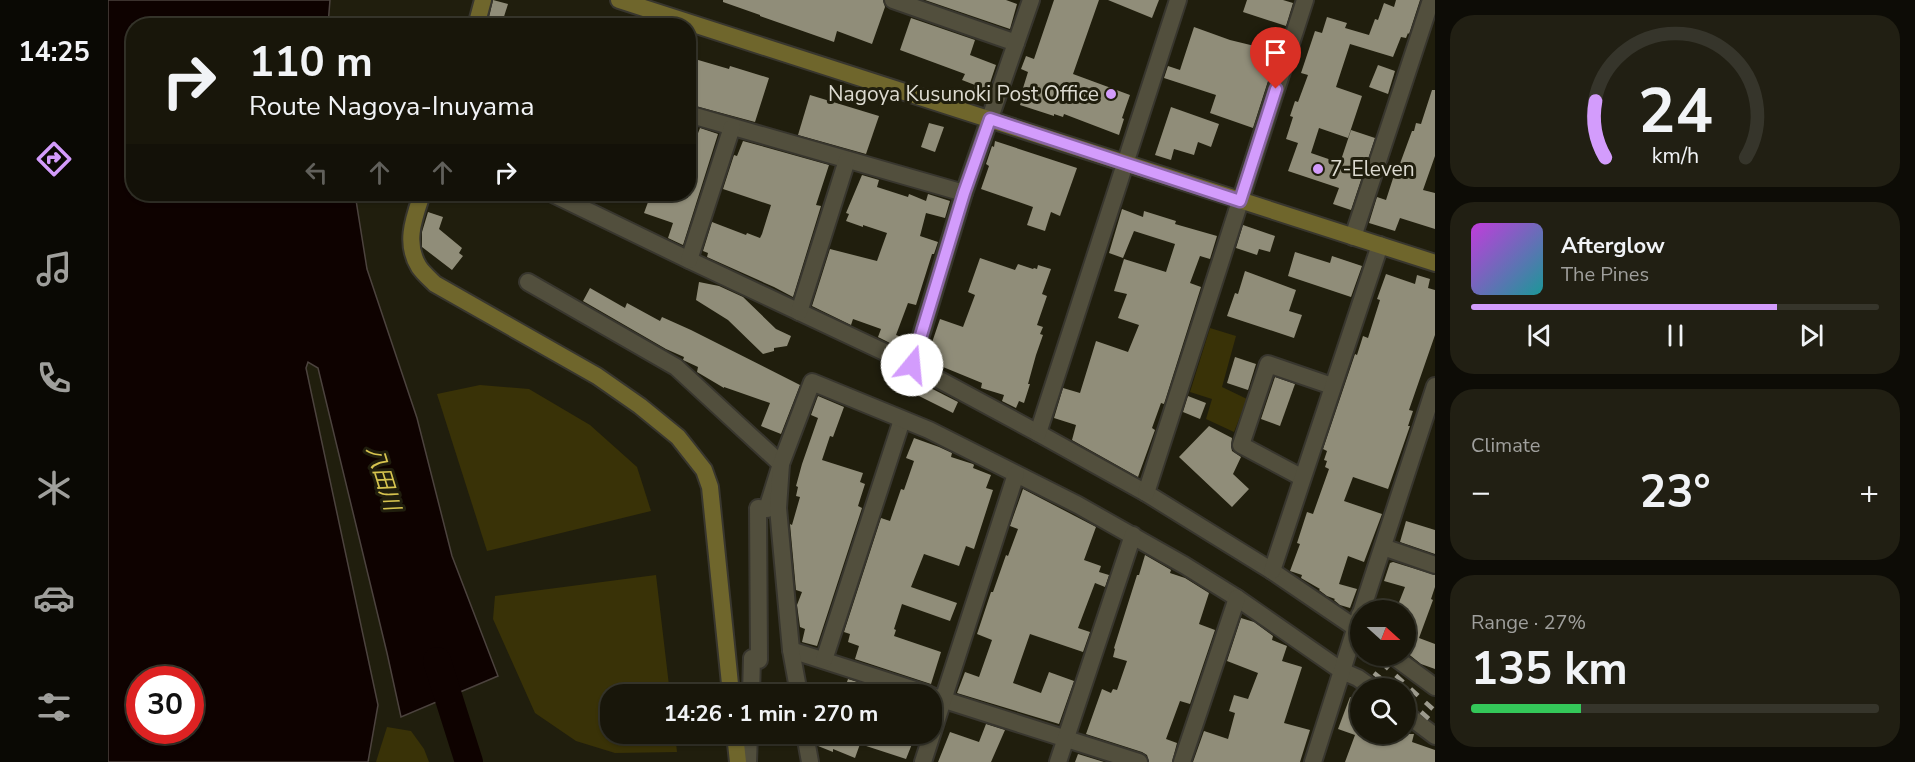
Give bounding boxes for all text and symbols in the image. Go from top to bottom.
pin [1250,27,1301,89]
text: 14:25 [18,34,90,71]
text: 110 m [249,34,373,91]
icon: arrive [1259,36,1292,69]
icon: right [150,42,228,120]
text: 24 [1638,69,1712,154]
place label: Nagoya Kusunoki Post Office [828,80,1099,108]
marker: Nagoya Kusunoki Post Office [1104,87,1118,101]
text: Route Nagoya-Inuyama [249,88,535,125]
icon: directions [33,138,75,180]
text: km/h [1651,141,1699,171]
place label: 7-Eleven [1330,155,1415,183]
icon: left [300,156,333,189]
icon: ahead [363,156,396,189]
icon: ahead [426,156,459,189]
icon: right [489,156,522,189]
marker: 7-Eleven [1311,162,1325,176]
text: Afterglow [1561,231,1665,261]
icon: music [33,248,75,290]
text: The Pines [1561,261,1649,288]
icon: previous [1523,319,1556,352]
icon: pause [1659,319,1692,352]
icon: next [1795,319,1828,352]
position arrow [880,333,944,397]
icon: phone [33,357,75,399]
text: Climate [1471,432,1540,459]
water label: 八田川 [359,442,408,516]
text: 23° [1639,462,1711,523]
icon: climate [33,467,75,509]
text: − [1471,470,1491,515]
text: + [1859,470,1879,515]
icon: car [33,577,75,619]
north arrow [1350,600,1416,666]
map controls [1350,600,1416,744]
text: Range · 27% [1471,609,1586,636]
text: 135 km [1471,639,1628,700]
speed limit sign: 30 [126,666,204,744]
button: search [1350,678,1416,744]
icon: filters [33,686,75,728]
text: 14:26 · 1 min · 270 m [664,699,878,729]

